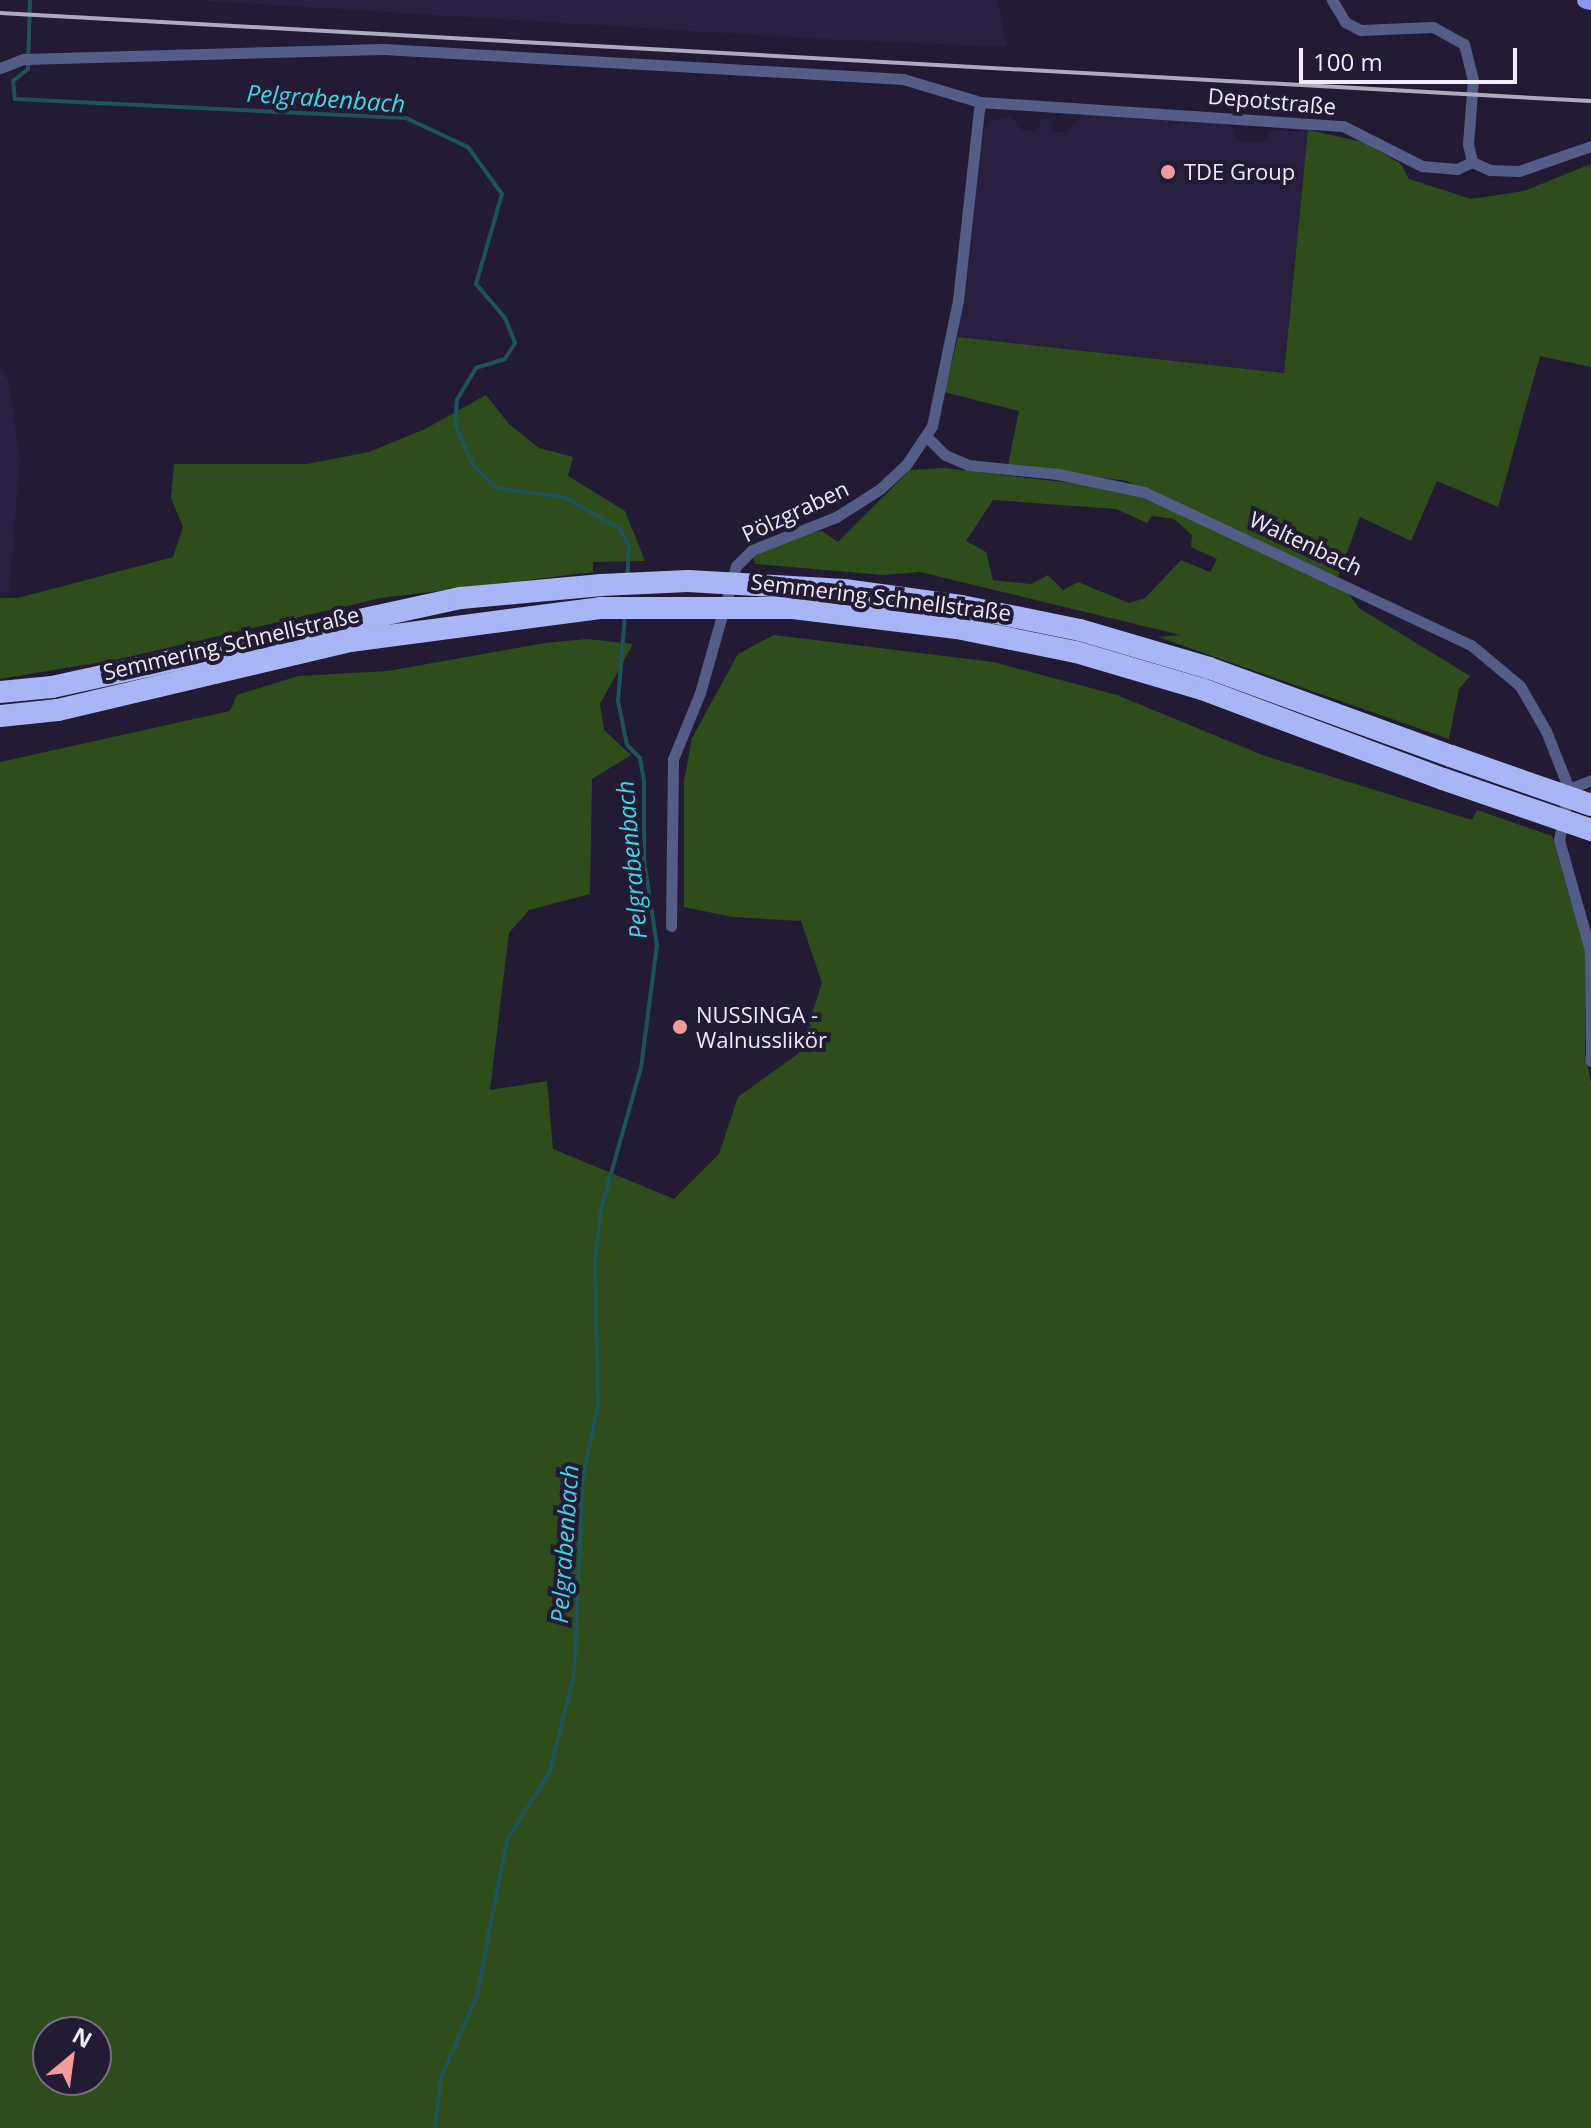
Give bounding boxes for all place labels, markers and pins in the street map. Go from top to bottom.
place label: TDE Group [1184,159,1295,185]
marker: TDE Group [1159,163,1177,181]
place label: NUSSINGA - Walnusslikör [696,1001,827,1052]
marker: NUSSINGA - Walnusslikör [671,1018,689,1036]

